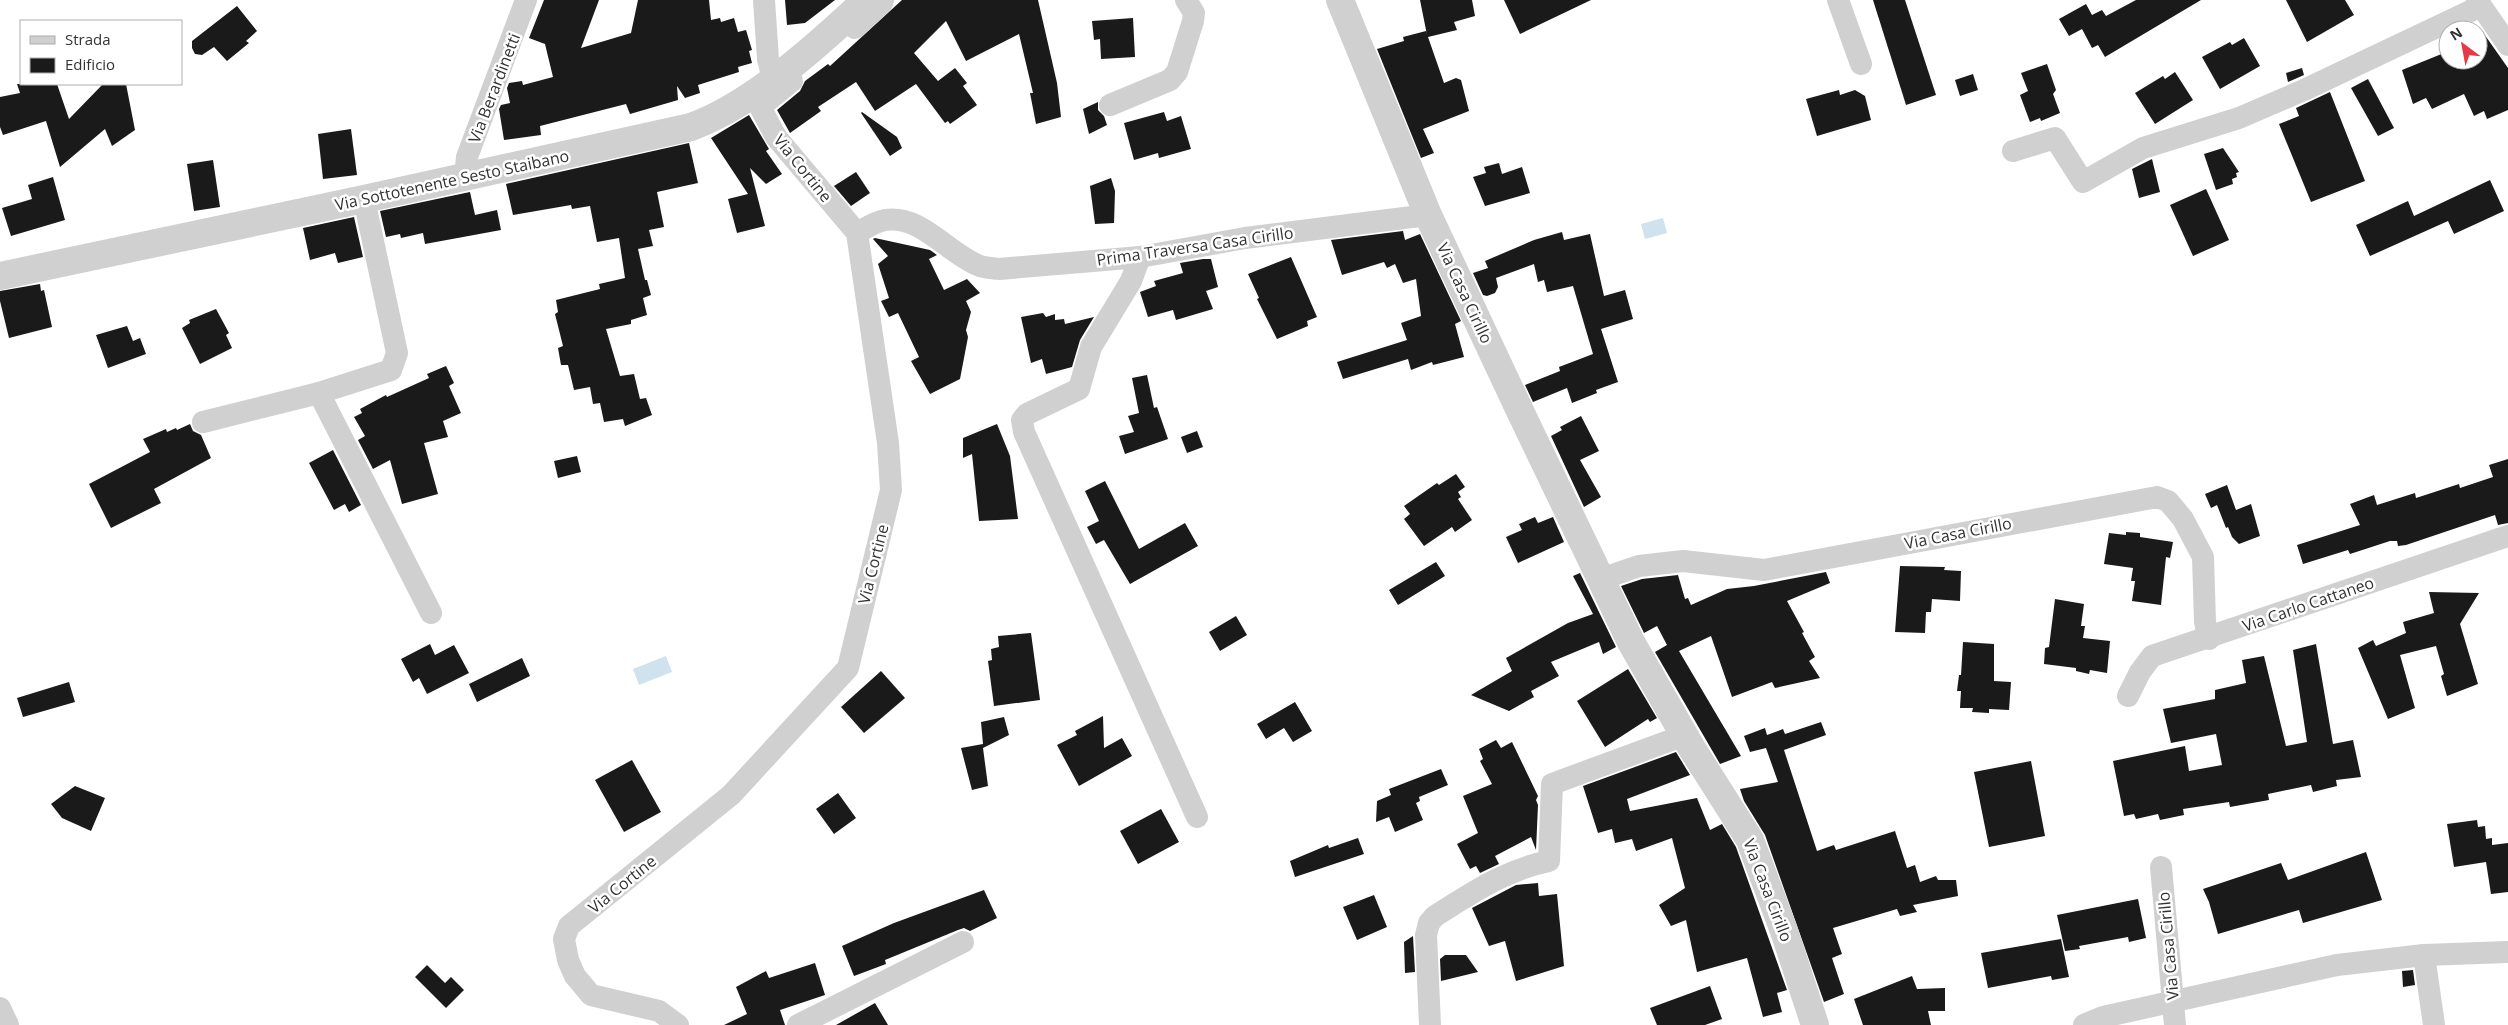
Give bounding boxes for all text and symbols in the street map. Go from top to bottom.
legend [20,20,182,85]
north arrow [2438,20,2488,70]
text: N [2446,22,2466,45]
text: Strada [65,29,111,49]
street label: Via Berardinetti [463,30,525,146]
text: Edificio [65,54,115,74]
street label: Via Cortine [769,129,837,207]
street label: Via Sottotenente Sesto Staibano [333,144,571,216]
street label: Prima Traversa Casa Cirillo [1095,221,1295,271]
street label: Via Casa Cirillo [1432,239,1498,347]
street label: Via Casa Cirillo [1903,512,2013,554]
street label: Via Cortine [852,522,894,606]
street label: Via Carlo Cattaneo [2239,571,2377,637]
street label: Via Casa Cirillo [1738,835,1798,945]
street label: Via Cortine [583,850,661,918]
street label: Via Casa Cirillo [2152,891,2184,1001]

